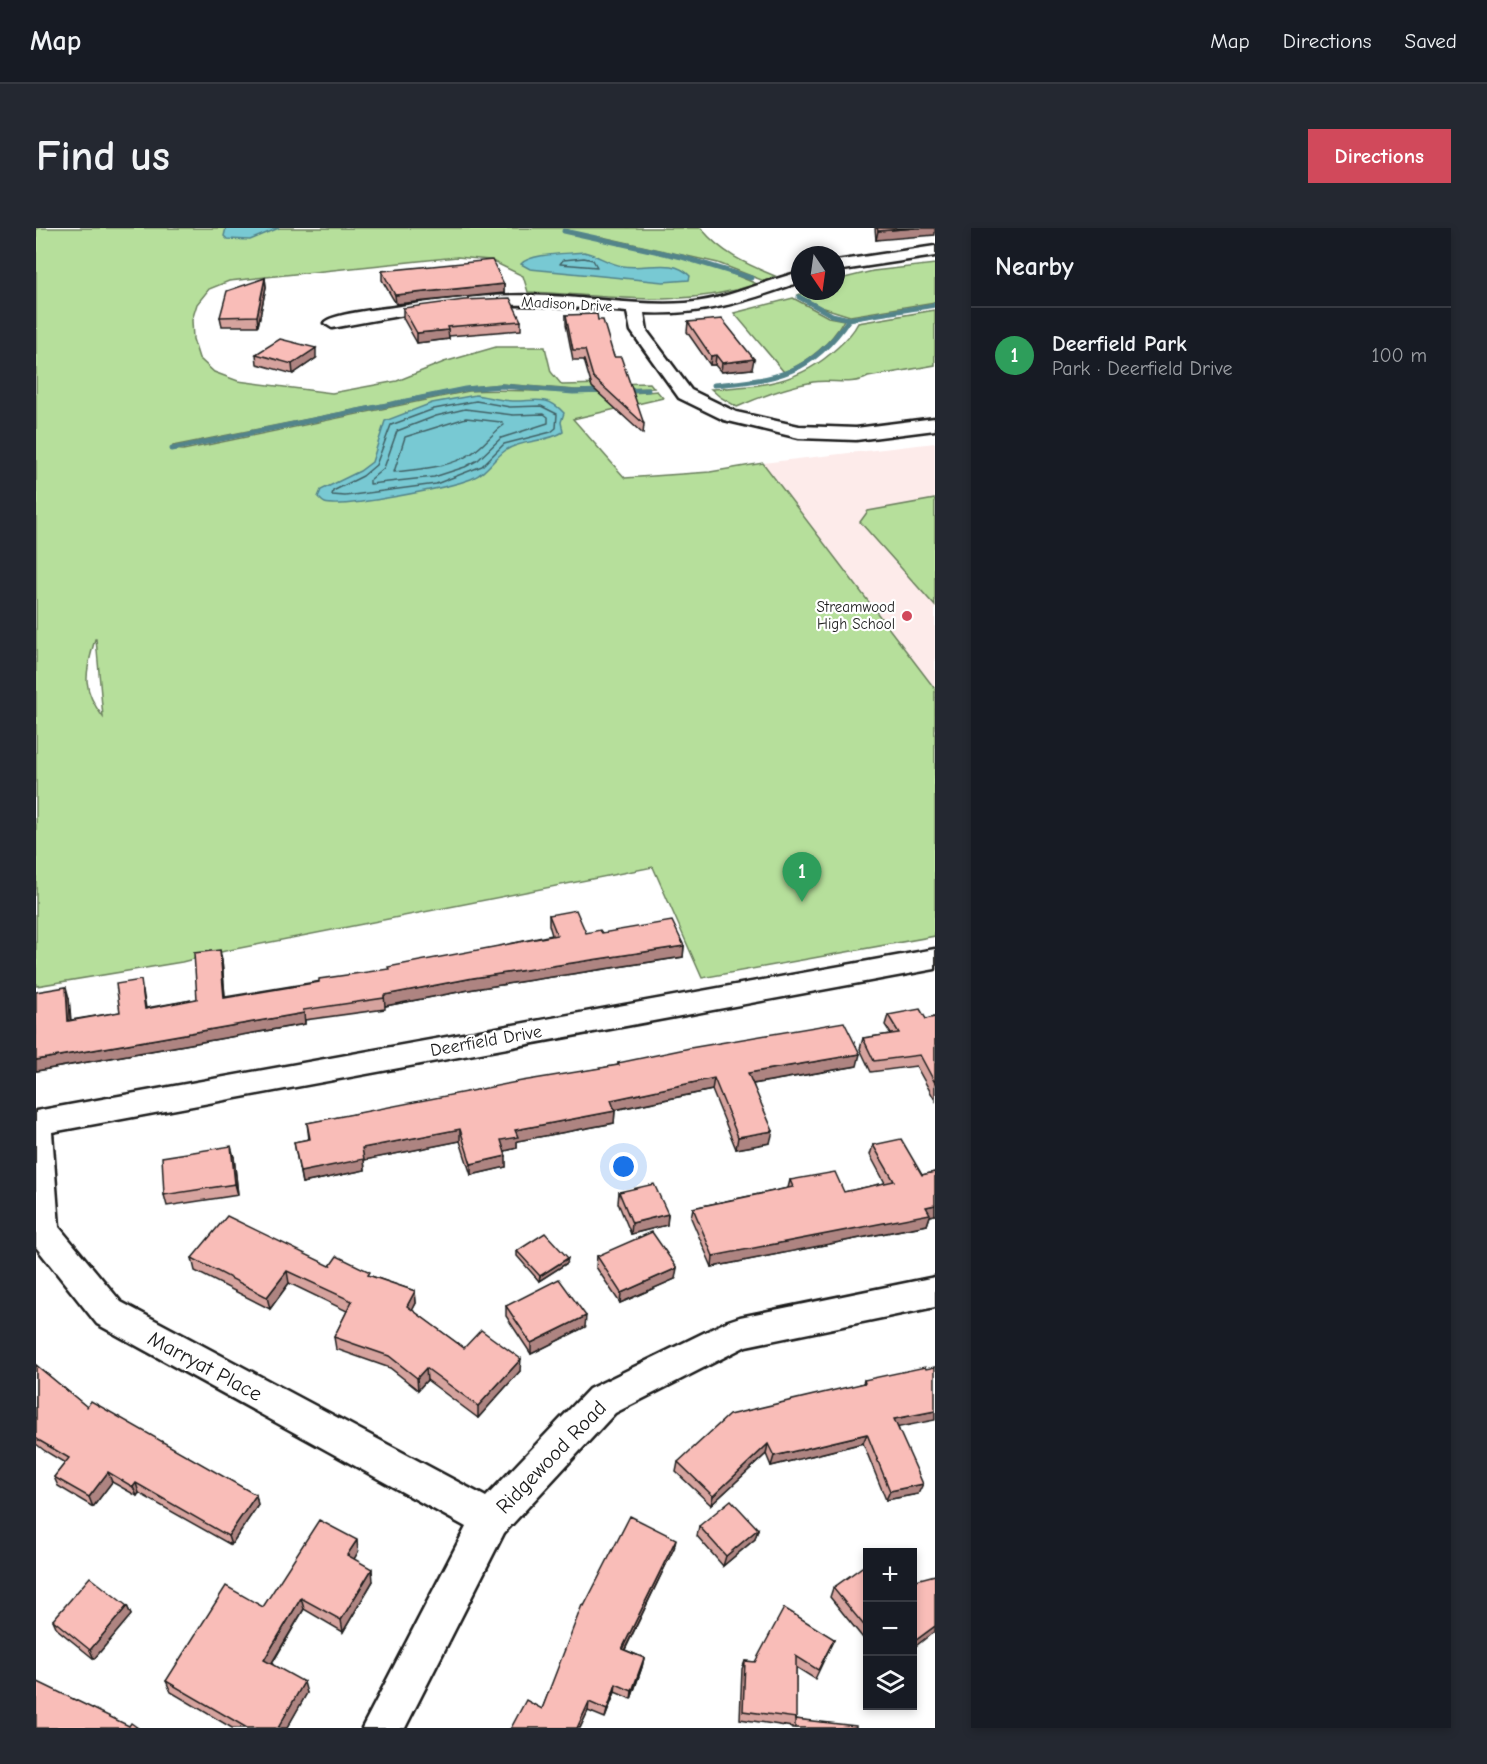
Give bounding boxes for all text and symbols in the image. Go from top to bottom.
text: Map [30,25,81,57]
text: Map [1210,29,1250,53]
text: Directions [1283,29,1372,53]
text: Saved [1405,29,1457,53]
button: Directions [1308,129,1451,183]
text: Find us [36,132,170,181]
north arrow [791,246,845,300]
text: Nearby [995,252,1074,282]
street label: Madison Drive [521,293,614,315]
text: Deerfield Park [1052,331,1187,357]
text: 1 [1011,344,1018,367]
text: 100 m [1372,344,1427,367]
text: Park · Deerfield Drive [1052,357,1233,380]
place label: Streamwood High School [817,598,895,633]
marker: Streamwood High School [900,609,914,623]
pin: 1 [782,852,822,902]
street label: Deerfield Drive [429,1021,543,1061]
your location [609,1152,638,1181]
street label: Marryat Place [144,1326,266,1406]
street label: Ridgewood Road [491,1395,611,1519]
map controls [863,1548,917,1710]
button: + [863,1548,917,1602]
button: − [863,1602,917,1656]
button: layers [863,1656,917,1710]

